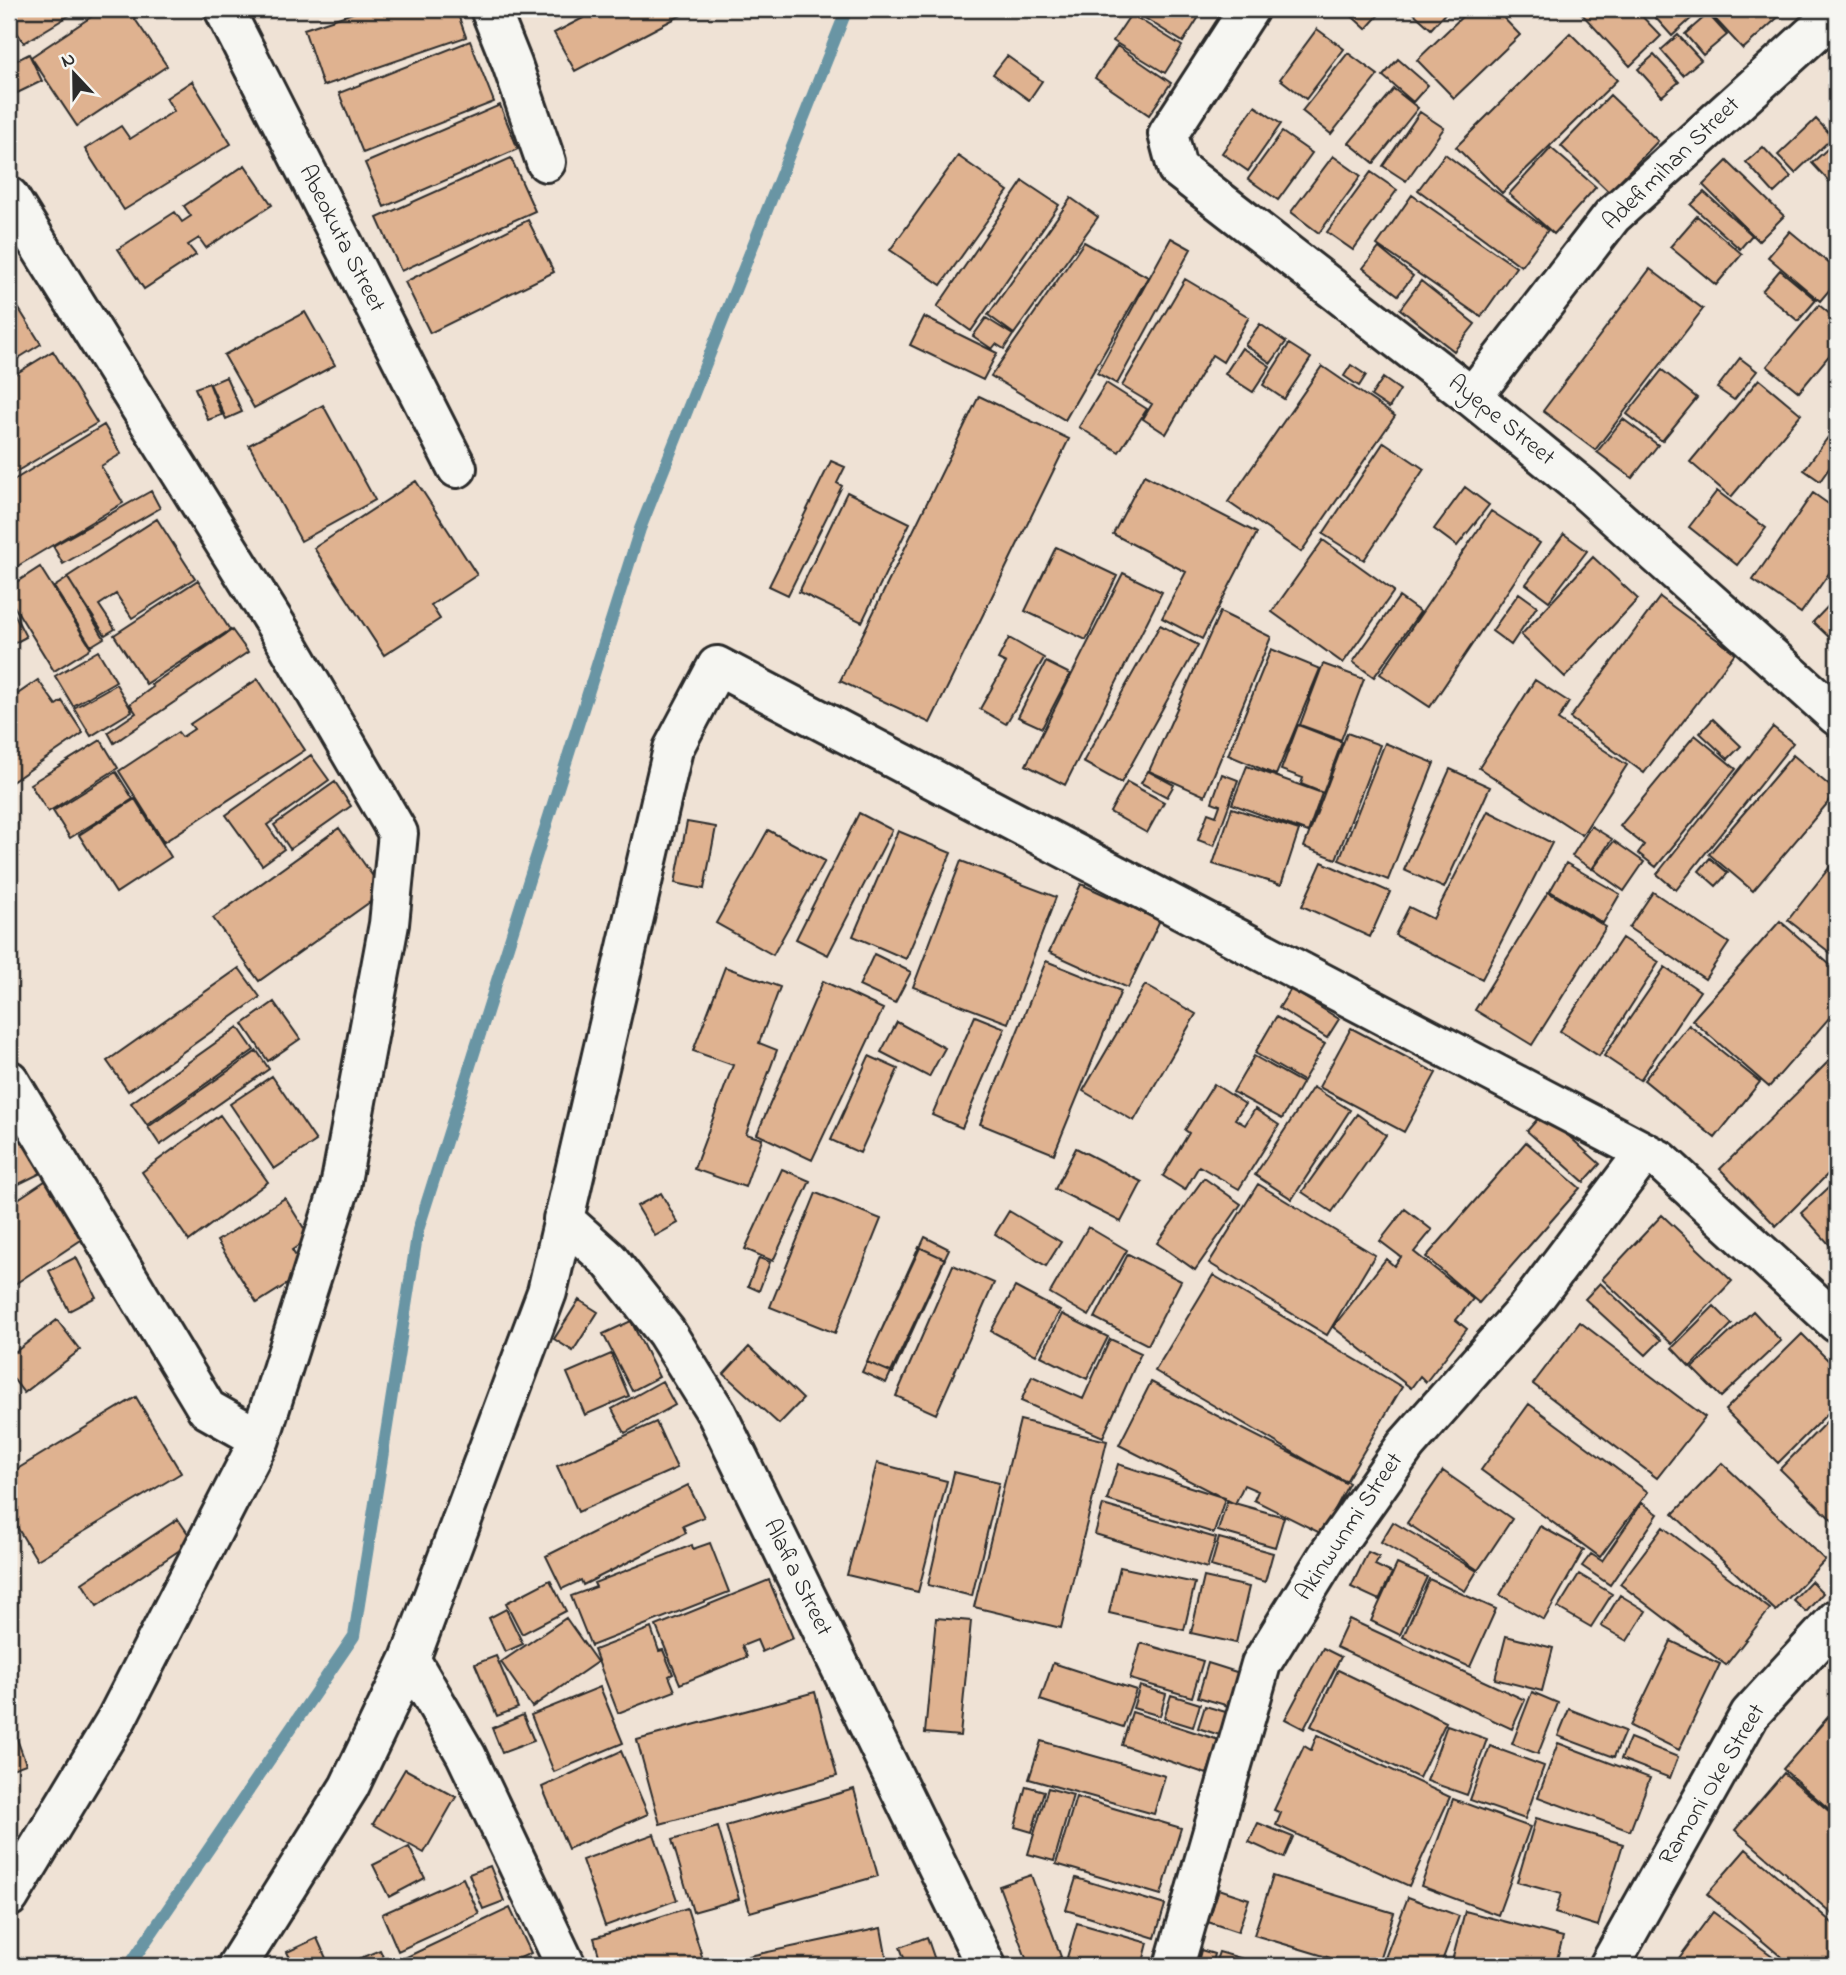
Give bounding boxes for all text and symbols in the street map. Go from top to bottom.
north arrow [38,38,108,108]
text: N [58,46,80,75]
street label: Adefimihan Street [1595,89,1749,239]
street label: Abeokuta Street [289,159,393,319]
street label: Ayepe Street [1439,367,1562,476]
street label: Akinwunmi Street [1287,1446,1413,1608]
street label: Alafia Street [754,1513,840,1643]
street label: Ramoni Oke Street [1651,1698,1775,1872]

